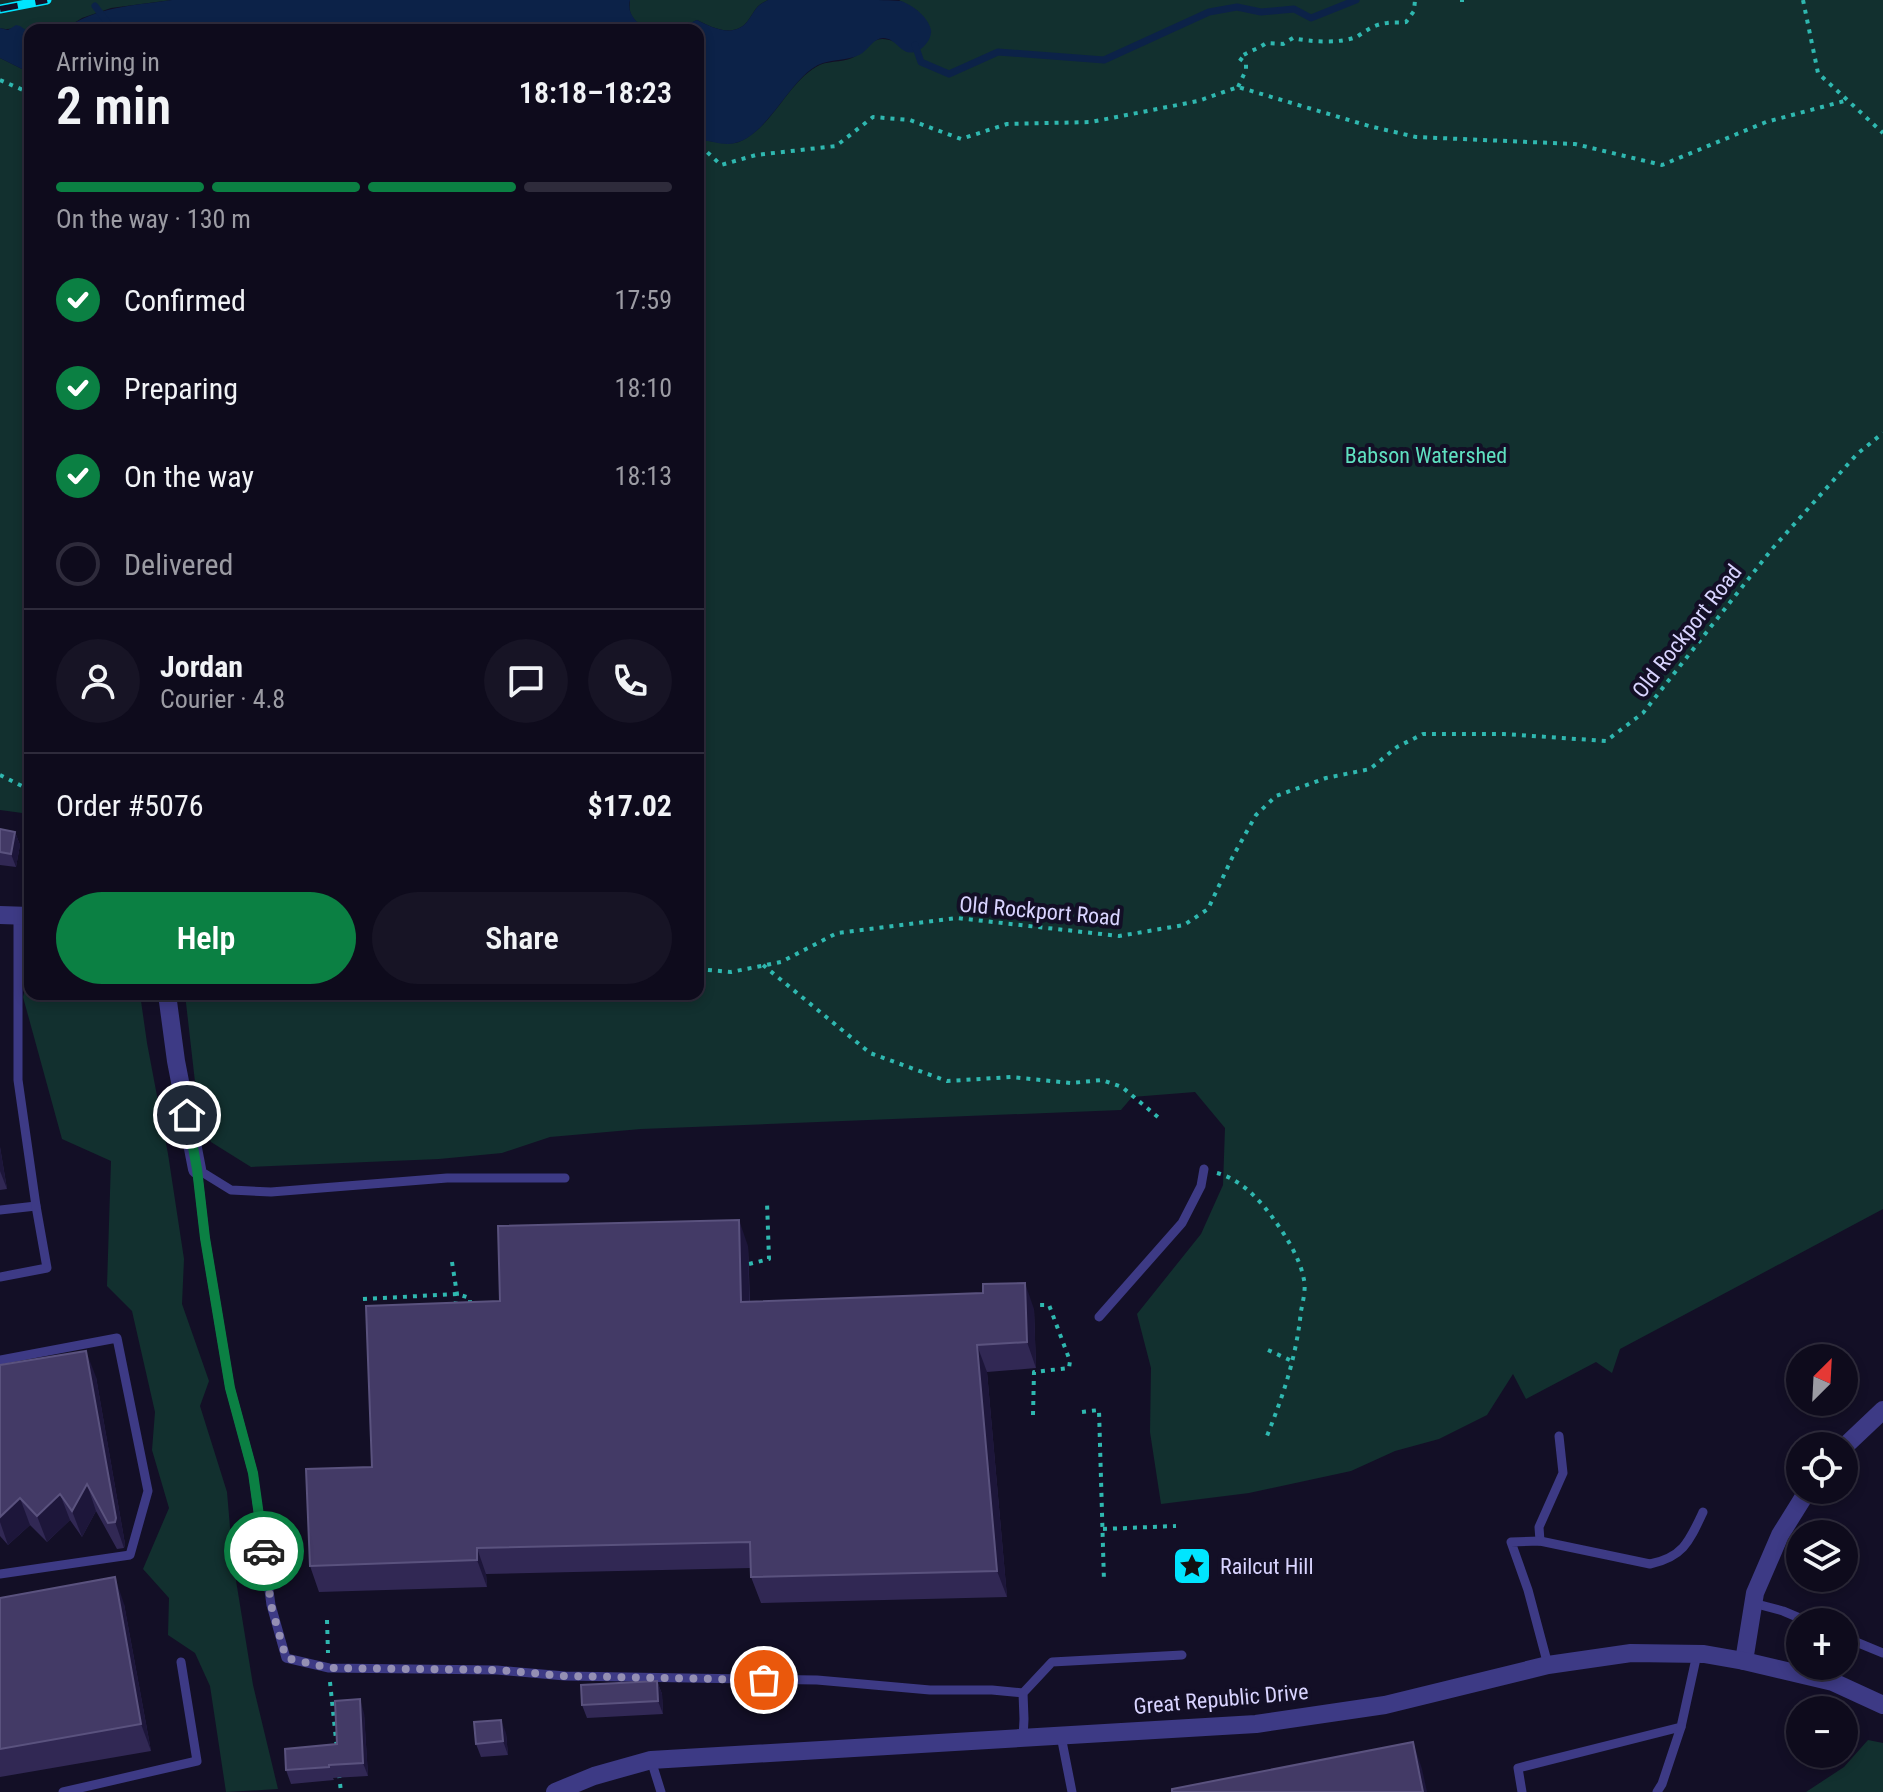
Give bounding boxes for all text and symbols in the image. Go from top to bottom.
text: Arriving in [56,47,160,77]
text: 18:18–18:23 [519,75,672,110]
text: 2 min [56,76,171,137]
text: On the way · 130 m [56,204,251,234]
icon: check [56,278,100,322]
text: Confirmed [124,283,246,318]
text: 17:59 [615,285,672,315]
icon: check [56,366,100,410]
text: Preparing [124,371,238,406]
text: 18:10 [615,373,672,403]
park label: Babson Watershed [1345,443,1507,468]
icon: check [56,454,100,498]
text: On the way [124,459,254,494]
text: 18:13 [615,461,672,491]
text: Delivered [124,547,233,582]
street label: Old Rockport Road [1627,560,1747,702]
button: person [56,639,140,723]
button: chat [484,639,568,723]
button: phone [588,639,672,723]
text: Jordan [160,649,243,684]
text: Courier · 4.8 [160,684,285,714]
text: Order #5076 [56,788,204,823]
text: $17.02 [587,788,672,823]
street label: Old Rockport Road [958,891,1122,931]
button: Help [56,892,356,984]
button: Share [372,892,672,984]
pin [153,1081,221,1149]
icon: home [165,1093,209,1137]
north arrow [1786,1344,1858,1416]
map controls [1786,1344,1858,1768]
button: locate [1786,1432,1858,1504]
courier [224,1511,304,1591]
button: layers [1786,1520,1858,1592]
icon: car [242,1529,286,1573]
place icon: Railcut Hill [1171,1545,1213,1587]
place label: Railcut Hill [1220,1554,1313,1579]
button: + [1786,1608,1858,1680]
pin [730,1646,798,1714]
icon: bag [742,1658,786,1702]
street label: Great Republic Drive [1133,1679,1309,1719]
button: − [1786,1696,1858,1768]

